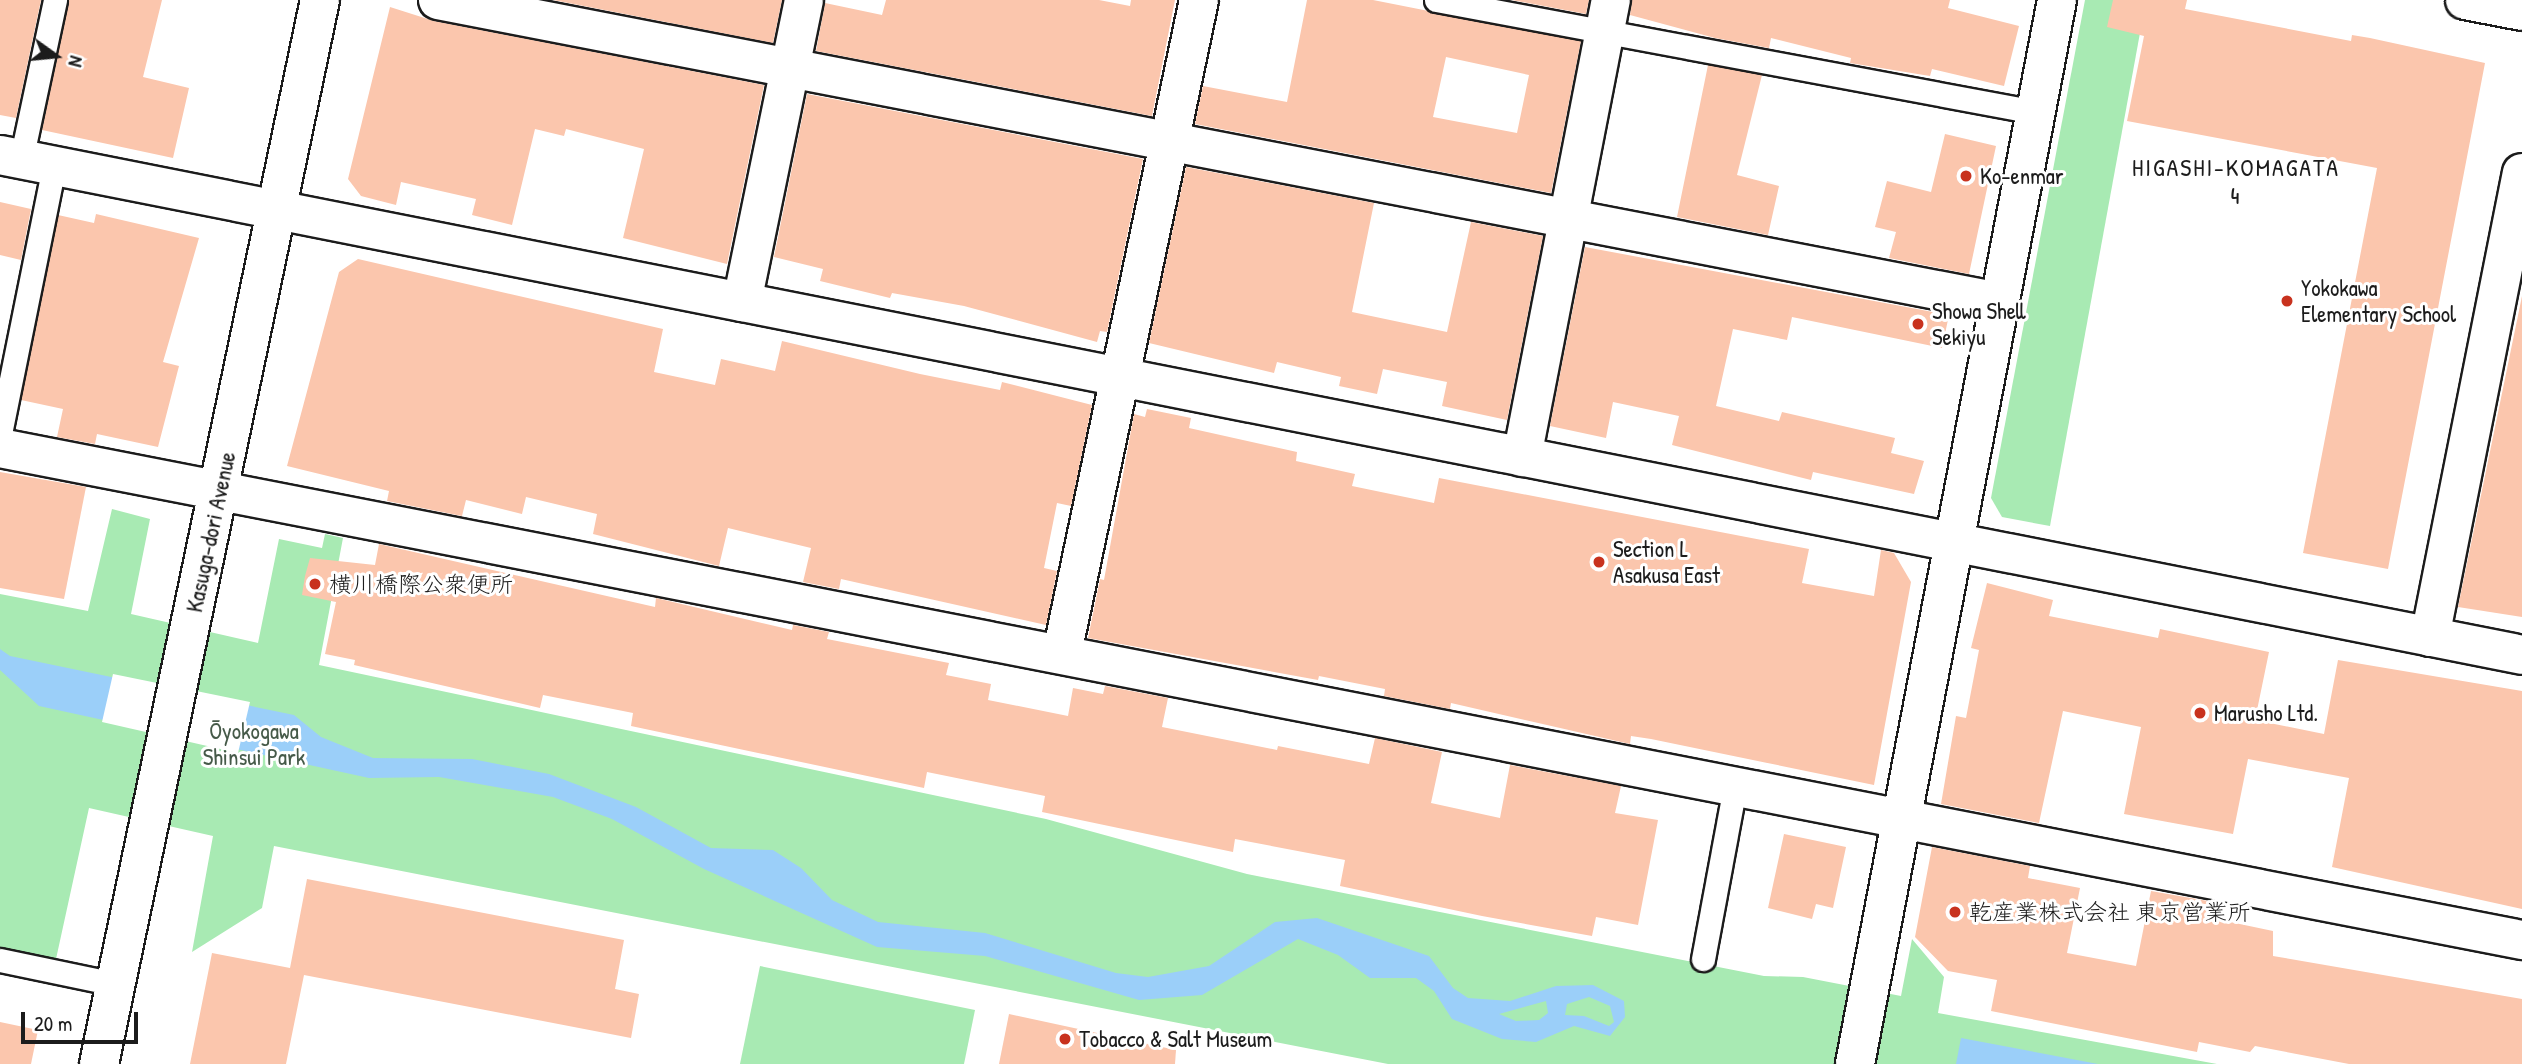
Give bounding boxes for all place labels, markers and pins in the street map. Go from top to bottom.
place label: Ko-enmar [1980,162,2064,190]
marker: Ko-enmar [1958,168,1974,184]
place label: Yokokawa Elementary School [2301,274,2456,328]
marker: Yokokawa Elementary School [2279,293,2295,309]
place label: Showa Shell Sekiyu [1932,297,2026,351]
marker: Showa Shell Sekiyu [1910,316,1926,332]
place label: Section L Asakusa East [1613,535,1720,589]
marker: Section L Asakusa East [1591,554,1607,570]
place label: 横川橋際公衆便所 [329,570,513,598]
marker: 横川橋際公衆便所 [307,576,323,592]
place label: Marusho Ltd. [2214,699,2318,727]
marker: Marusho Ltd. [2192,705,2208,721]
place label: 乾産業株式会社 東京営業所 [1969,898,2250,926]
marker: 乾産業株式会社 東京営業所 [1947,904,1963,920]
place label: Tobacco & Salt Museum [1079,1025,1272,1053]
marker: Tobacco & Salt Museum [1057,1031,1073,1047]

